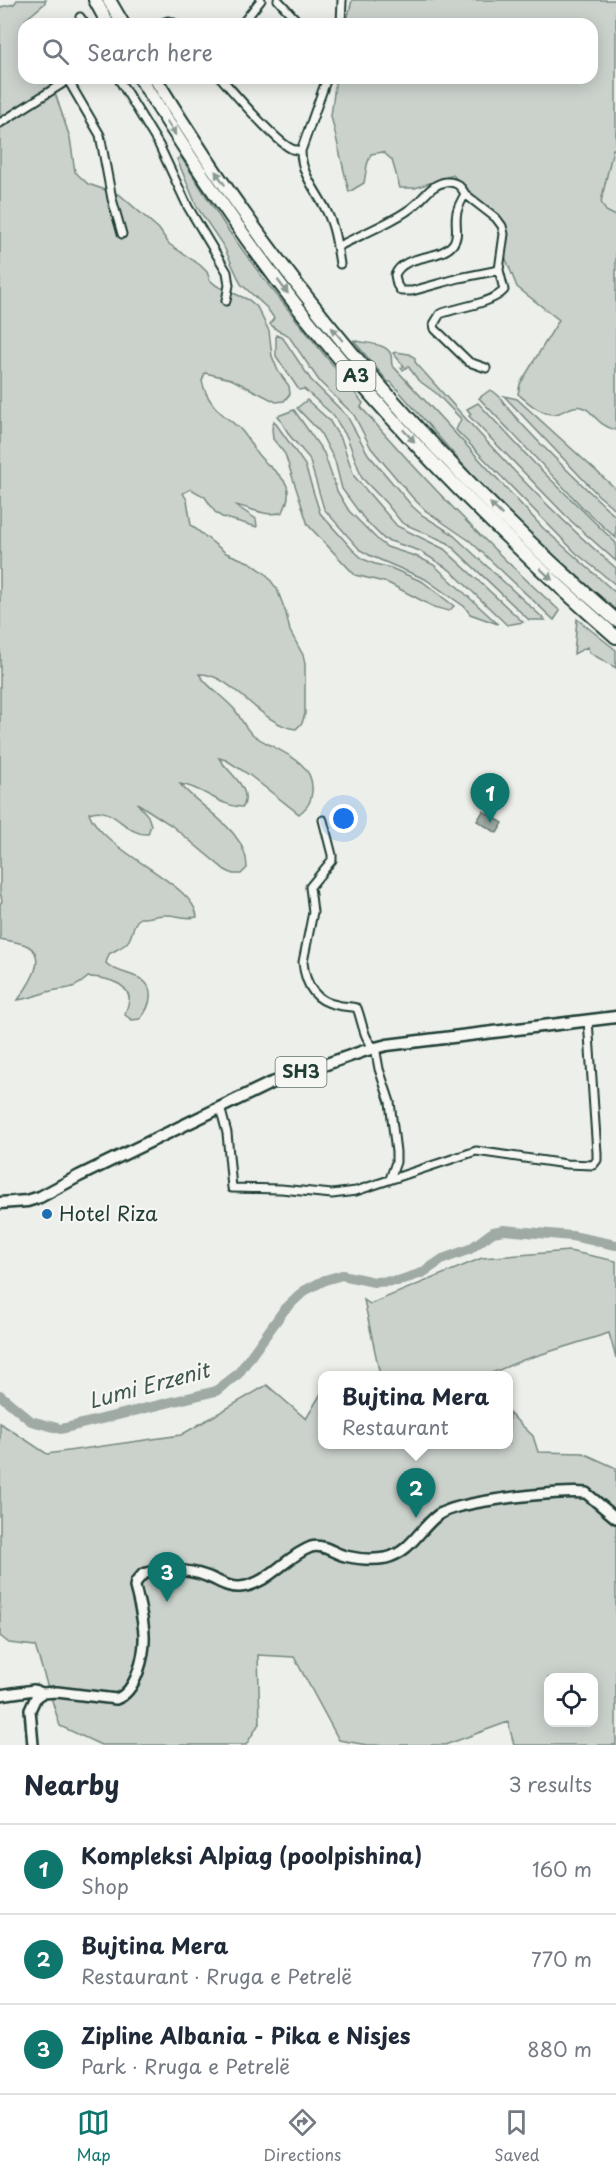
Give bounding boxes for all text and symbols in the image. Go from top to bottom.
search box [18,18,598,84]
icon: search [39,35,72,68]
text: Search here [87,35,213,68]
one-way arrow [165,119,177,135]
one-way arrow [214,170,226,186]
one-way arrow [277,279,289,295]
one-way arrow [330,326,343,342]
road number: A3 [336,361,376,391]
one-way arrow [402,428,415,443]
one-way arrow [489,502,503,516]
one-way arrow [539,567,553,581]
pin: 1 [470,774,510,823]
your location [329,804,358,833]
road number: SH3 [276,1057,326,1087]
place label: Hotel Riza [59,1198,158,1228]
marker: Hotel Riza [40,1207,54,1221]
water label: Lumi Erzenit [85,1352,215,1416]
popup [318,1371,513,1449]
text: Bujtina Mera [342,1379,489,1412]
text: Restaurant [342,1412,449,1442]
pin: 2 [396,1468,436,1518]
pin: 3 [148,1552,186,1602]
map controls [544,1673,598,1727]
button: locate [544,1673,598,1727]
text: Nearby [24,1765,119,1804]
text: 3 results [509,1769,592,1799]
text: Kompleksi Alpiag (poolpishina) [81,1838,422,1871]
text: 1 [39,1854,48,1884]
text: 160 m [532,1854,592,1884]
text: Shop [81,1871,129,1901]
text: Bujtina Mera [81,1928,229,1961]
text: 2 [36,1944,51,1974]
text: 770 m [531,1944,592,1974]
text: Restaurant · Rruga e Petrelë [81,1961,352,1991]
text: Zipline Albania - Pika e Nisjes [81,2018,411,2051]
text: 3 [37,2034,50,2064]
text: 880 m [527,2034,592,2064]
text: Park · Rruga e Petrelë [81,2051,290,2081]
tab: Map [76,2106,111,2166]
tab: Directions [263,2106,341,2166]
tab: Saved [494,2106,540,2166]

